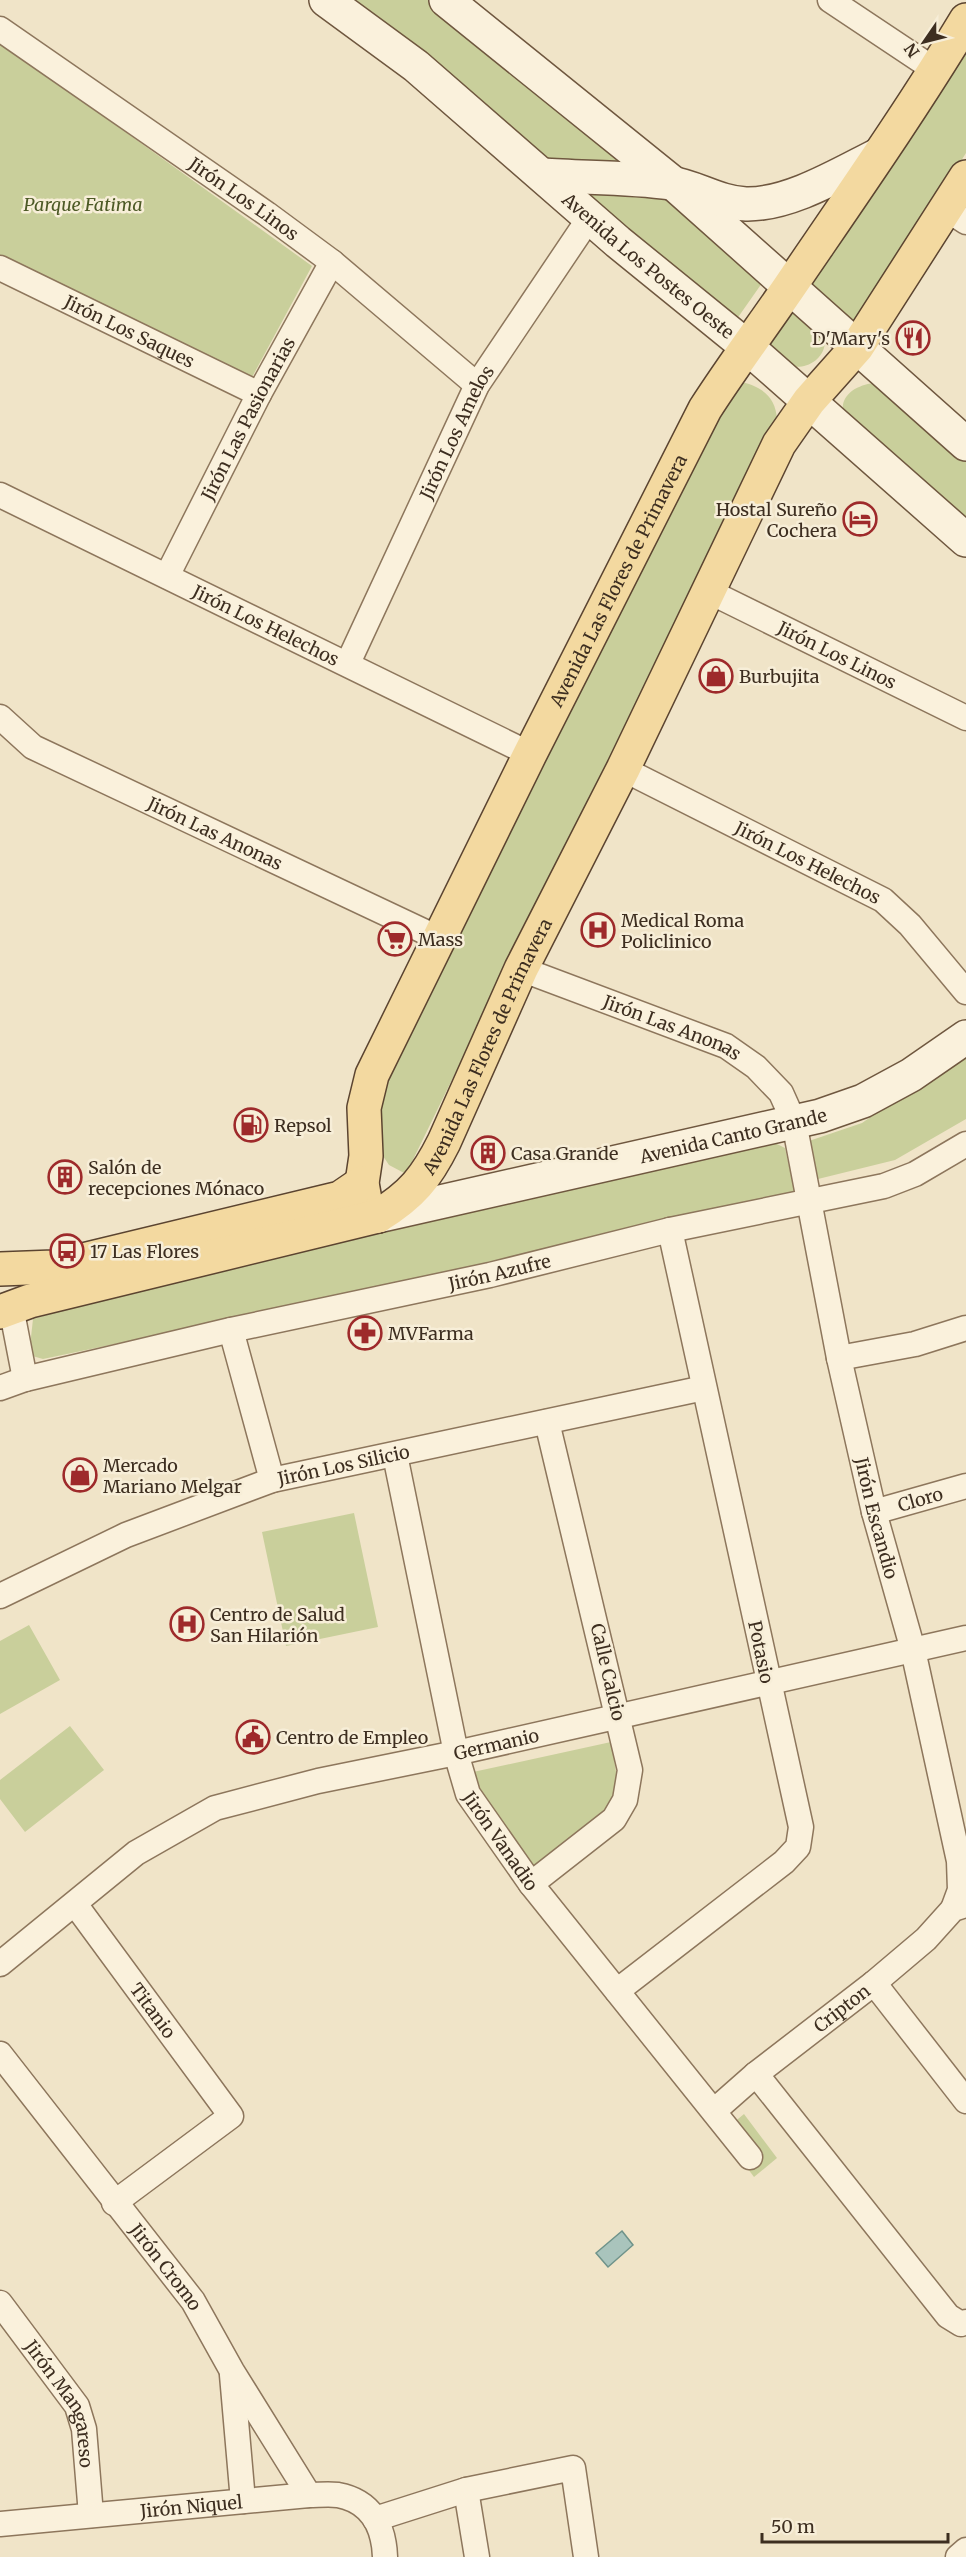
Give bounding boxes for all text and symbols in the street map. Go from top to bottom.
north arrow [894,12,954,72]
text: N [900,39,924,62]
street label: Jirón Los Linos [183,151,304,245]
street label: Avenida Los Postes Oeste [557,187,739,343]
park label: Parque Fatima [23,193,143,216]
street label: Jirón Los Saques [60,289,199,373]
restaurant icon: D'Mary's [895,320,931,356]
place label: D'Mary's [812,327,890,350]
street label: Jirón Las Pasionarias [195,333,300,505]
street label: Jirón Los Amelos [414,360,499,504]
street label: Avenida Las Flores de Primavera [544,450,692,712]
place label: Hostal Sureño Cochera [716,498,837,542]
hotel icon: Hostal Sureño Cochera [842,501,878,537]
street label: Jirón Los Helechos [188,579,343,671]
street label: Jirón Los Linos [773,615,901,694]
shop icon: Burbujita [698,658,734,694]
place label: Burbujita [739,665,820,688]
street label: Jirón Las Anonas [143,791,287,875]
street label: Jirón Los Helechos [730,815,885,909]
place label: Medical Roma Policlinico [621,909,744,953]
hospital icon: Medical Roma Policlinico [580,912,616,948]
street label: Avenida Las Flores de Primavera [416,914,557,1180]
supermarket icon: Mass [377,921,413,957]
place label: Mass [418,928,463,951]
street label: Jirón Las Anonas [599,989,746,1065]
street label: Avenida Canto Grande [636,1103,830,1168]
fuel station icon: Repsol [233,1107,269,1143]
place label: Repsol [274,1114,332,1137]
building icon: Casa Grande [470,1135,506,1171]
place label: Casa Grande [511,1142,618,1165]
place label: Salón de recepciones Mónaco [88,1156,264,1200]
building icon: Salón de recepciones Mónaco [47,1159,83,1195]
bus stop icon: 17 Las Flores [49,1233,85,1269]
place label: 17 Las Flores [90,1240,199,1263]
street label: Jirón Azufre [445,1249,553,1295]
pharmacy icon: MVFarma [347,1315,383,1351]
place label: MVFarma [388,1322,474,1345]
street label: Jirón Los Silicio [274,1440,411,1490]
place label: Mercado Mariano Melgar [103,1454,242,1498]
street label: Jirón Escandio [850,1454,904,1581]
shop icon: Mercado Mariano Melgar [62,1457,98,1493]
street label: Cloro [895,1482,945,1516]
place label: Centro de Salud San Hilarión [210,1603,345,1647]
hospital icon: Centro de Salud San Hilarión [169,1606,205,1642]
street label: Potasio [743,1619,779,1685]
street label: Calle Calcio [586,1621,630,1723]
public building icon: Centro de Empleo [235,1719,271,1755]
street label: Germanio [451,1723,541,1765]
place label: Centro de Empleo [276,1726,428,1749]
street label: Jirón Vanadio [458,1786,543,1895]
street label: Titanio [125,1978,181,2043]
street label: Cripton [809,1979,875,2037]
street label: Jirón Cromo [124,2218,207,2314]
street label: Jirón Mangareso [19,2334,99,2469]
street label: Jirón Niquel [138,2490,244,2522]
scale bar [762,2506,948,2544]
text: 50 m [771,2515,815,2538]

